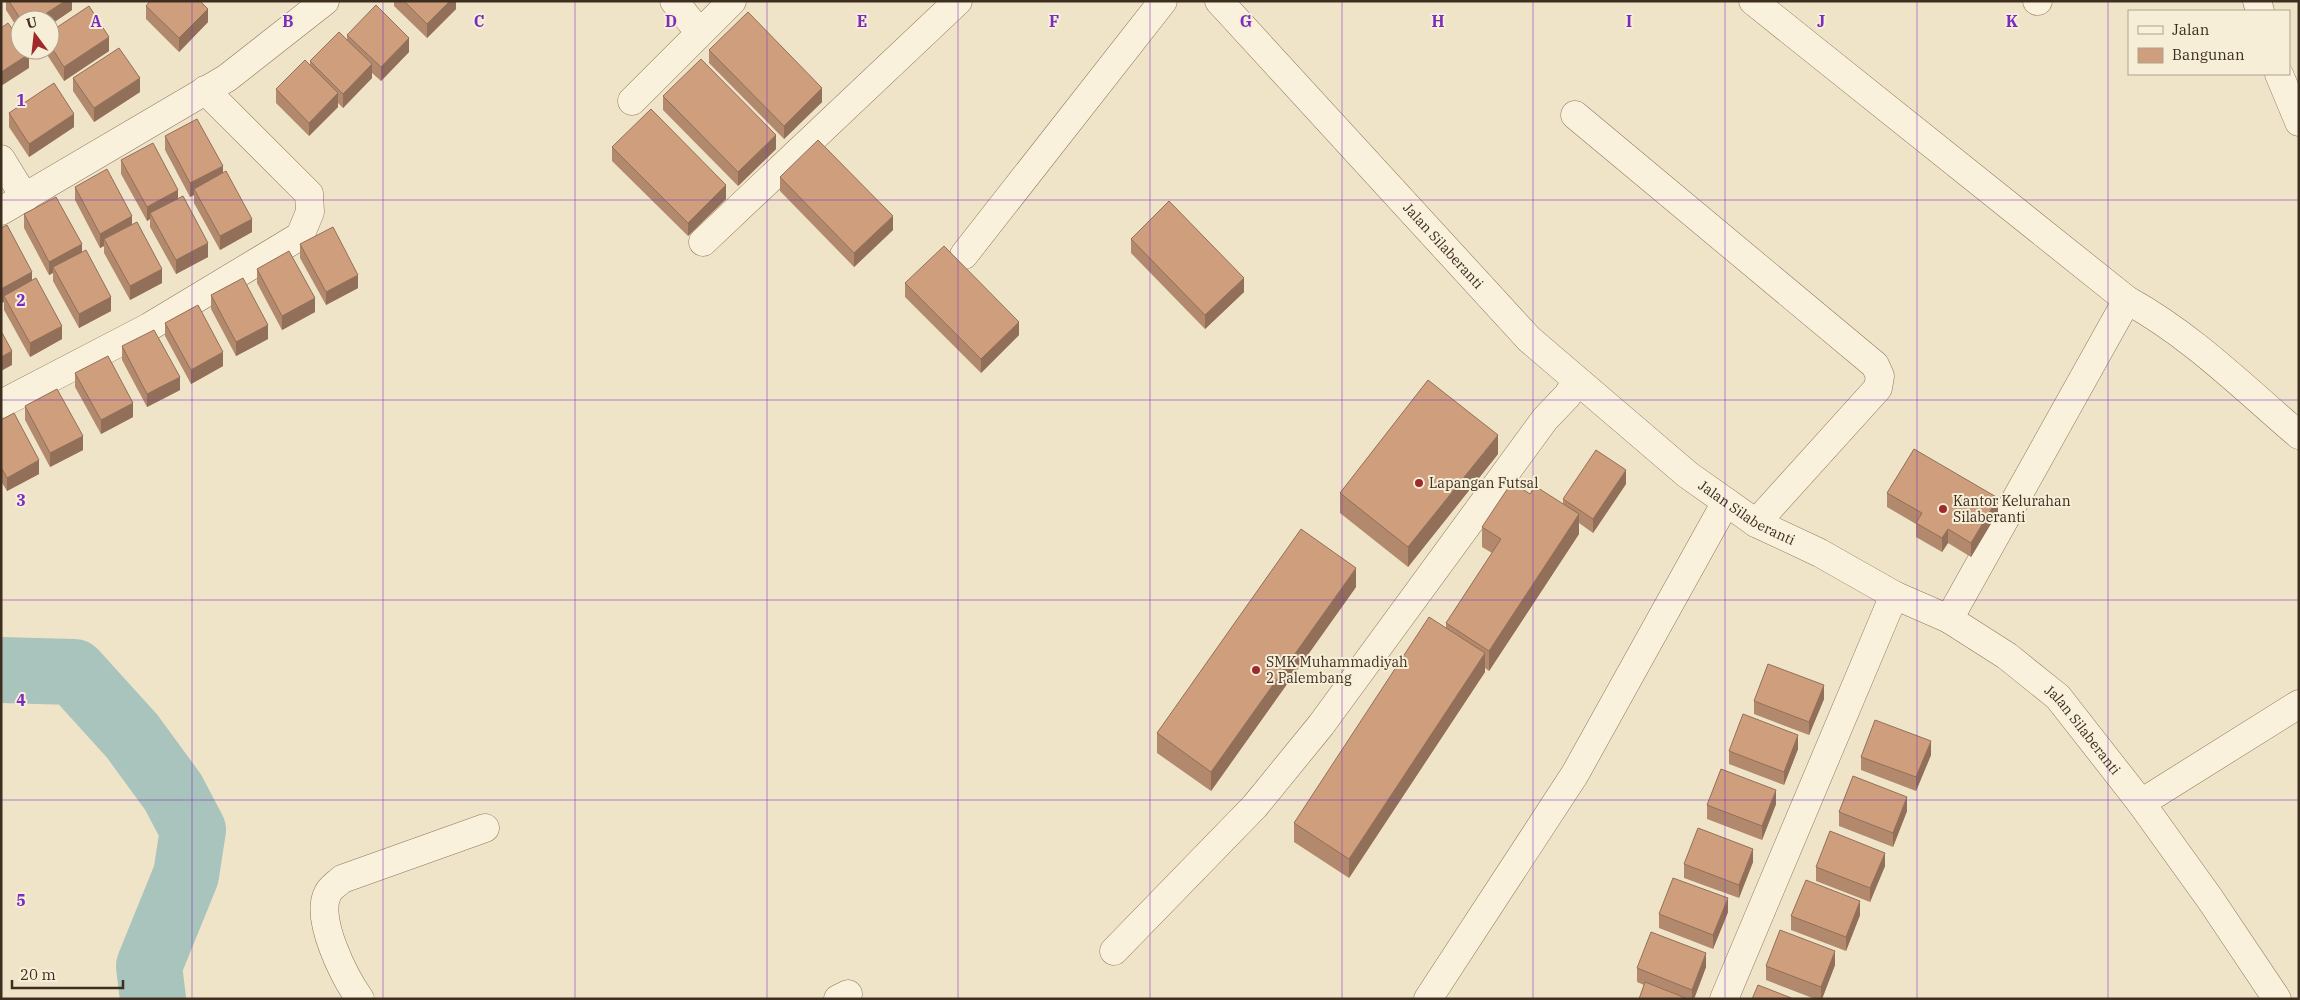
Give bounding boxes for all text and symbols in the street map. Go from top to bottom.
north arrow [10,10,60,60]
legend [2128,10,2290,75]
text: A [90,11,102,31]
text: B [282,11,294,31]
text: C [474,11,484,31]
text: D [665,11,677,31]
text: E [857,11,867,31]
text: F [1049,11,1059,31]
text: G [1240,11,1252,31]
text: H [1432,11,1445,31]
text: I [1626,11,1632,31]
text: J [1817,11,1825,31]
text: K [2006,11,2019,31]
text: U [24,12,39,33]
text: Jalan [2172,20,2210,39]
text: Bangunan [2172,45,2245,64]
text: 1 [16,90,26,110]
street label: Jalan Silaberanti [1399,199,1487,293]
text: 2 [16,290,26,310]
place label: Lapangan Futsal [1429,474,1538,492]
street label: Jalan Silaberanti [1695,476,1798,549]
marker: Lapangan Futsal [1413,477,1425,489]
text: 3 [16,490,26,510]
place label: Kantor Kelurahan Silaberanti [1953,492,2071,526]
marker: Kantor Kelurahan Silaberanti [1937,503,1949,515]
place label: SMK Muhammadiyah 2 Palembang [1266,653,1408,687]
marker: SMK Muhammadiyah 2 Palembang [1250,664,1262,676]
street label: Jalan Silaberanti [2041,681,2124,778]
text: 4 [16,690,26,710]
text: 5 [16,890,26,910]
scale bar [12,958,124,990]
text: 20 m [20,965,56,984]

